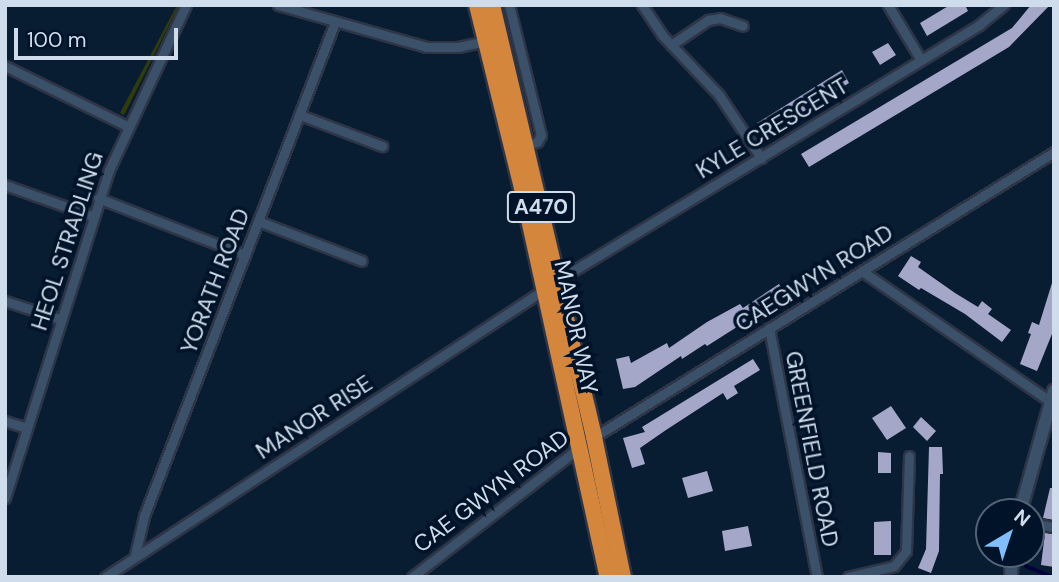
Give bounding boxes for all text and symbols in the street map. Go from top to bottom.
scale bar [18,14,182,58]
text: 100 m [27,26,87,54]
street label: KYLE CRESCENT [691,72,853,184]
street label: HEOL STRADLING [25,148,109,334]
road number: A470 [506,190,576,224]
street label: YORATH ROAD [175,205,255,357]
street label: CAEGWYN ROAD [730,218,898,338]
street label: MANOR WAY [548,258,604,396]
street label: GREENFIELD ROAD [779,349,845,549]
street label: MANOR RISE [251,369,377,465]
street label: CAE GWYN ROAD [408,424,574,558]
north arrow [975,498,1045,568]
text: N [1009,504,1036,532]

